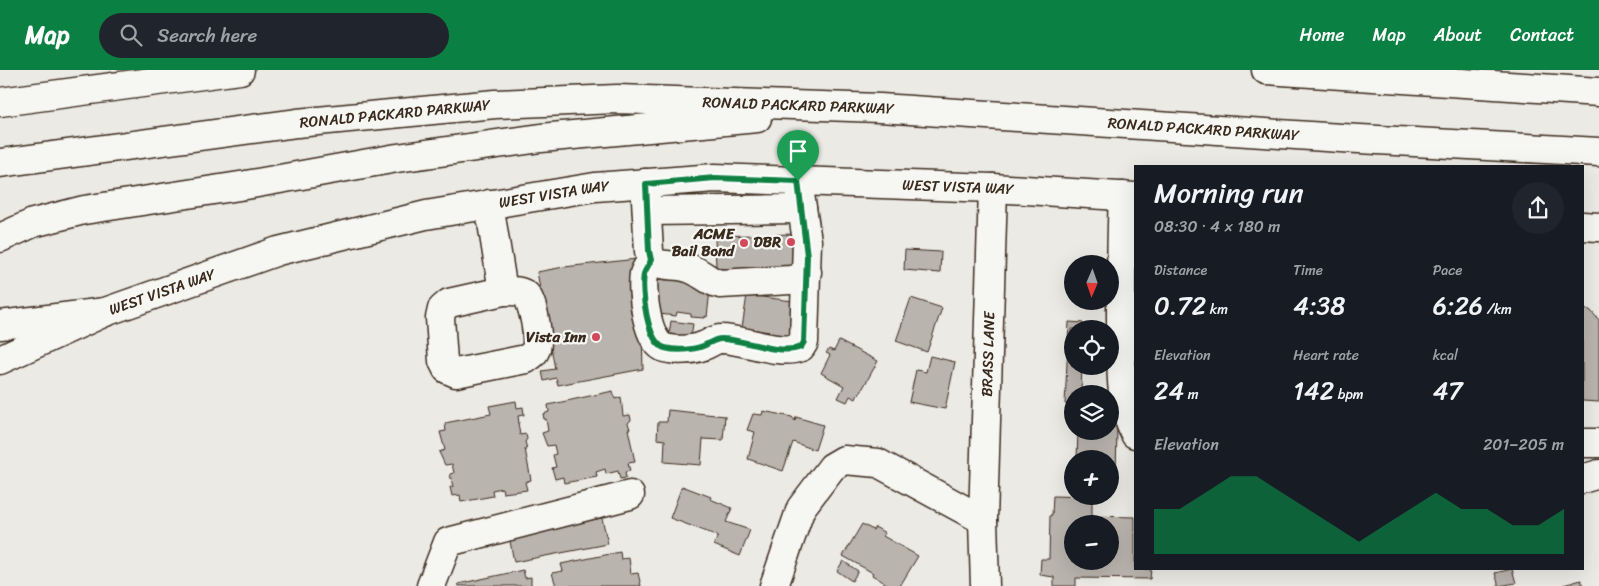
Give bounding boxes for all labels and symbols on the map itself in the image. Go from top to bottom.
street label: RONALD PACKARD PARKWAY [702,89,895,122]
street label: RONALD PACKARD PARKWAY [298,91,492,136]
street label: RONALD PACKARD PARKWAY [1107,110,1301,148]
pin [777,130,819,181]
street label: WEST VISTA WAY [902,172,1015,202]
street label: WEST VISTA WAY [497,173,611,216]
place label: ACME Bail Bond [672,221,736,264]
place label: DBR [753,229,781,255]
marker: DBR [785,236,797,248]
marker: ACME Bail Bond [738,237,750,249]
north arrow [1064,255,1119,310]
street label: WEST VISTA WAY [105,261,220,323]
street label: BRASS LANE [974,309,1002,397]
place label: Vista Inn [526,324,587,350]
marker: Vista Inn [590,331,602,343]

